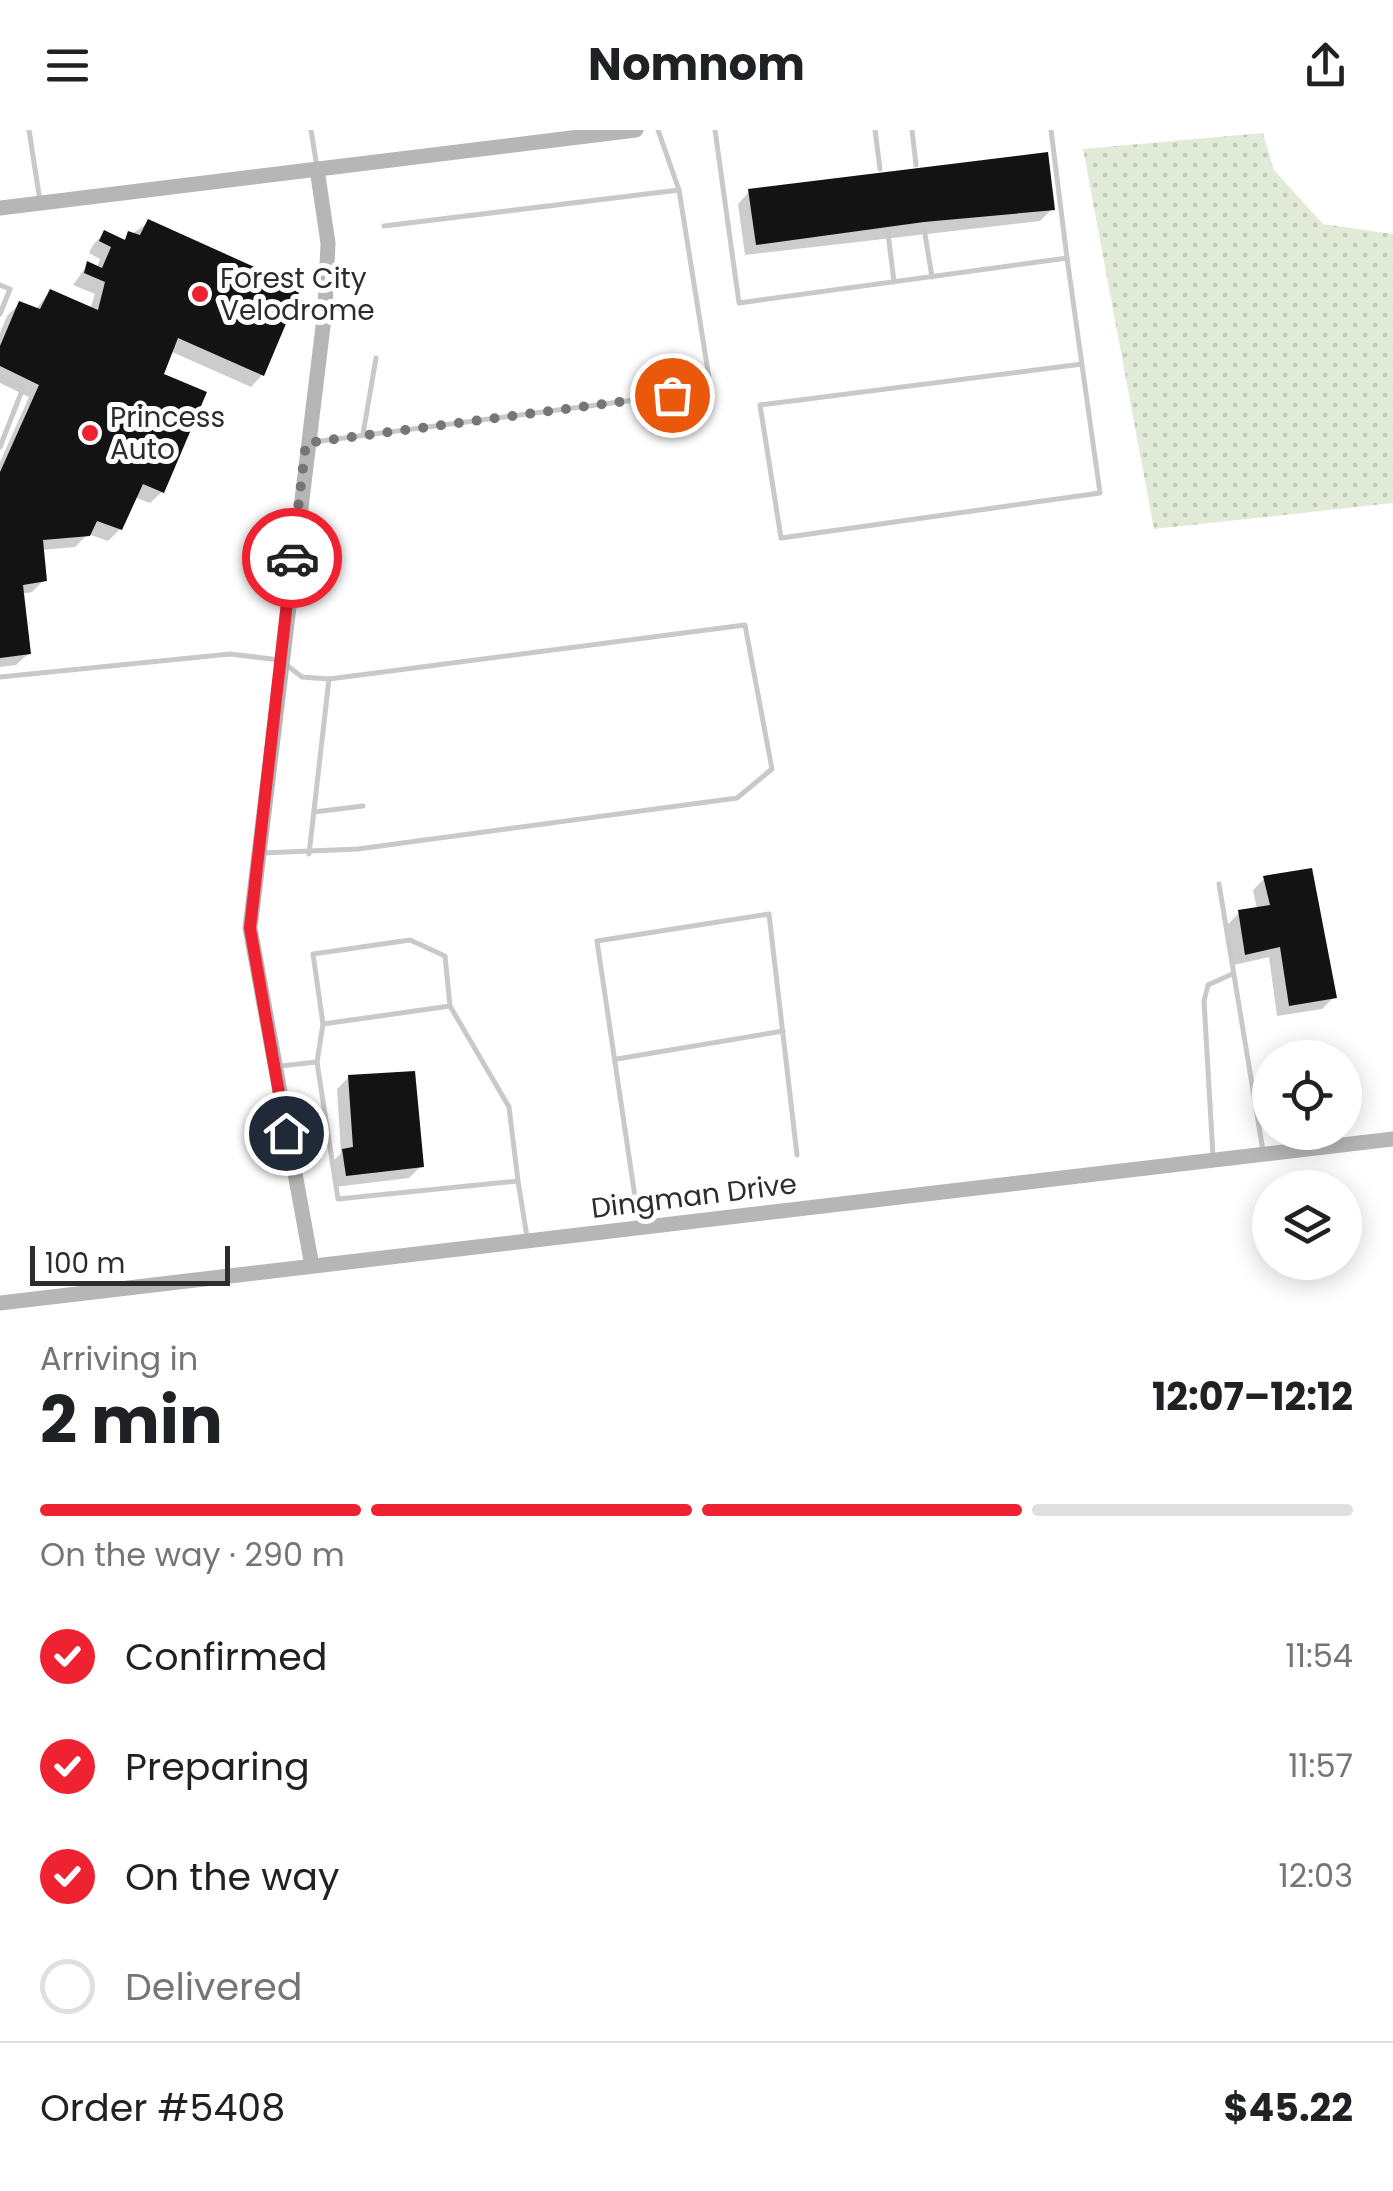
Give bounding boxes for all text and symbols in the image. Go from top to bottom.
text: Nomnom [588,33,805,96]
icon: menu [40,38,95,93]
icon: share [1298,38,1353,93]
place label: Forest City Velodrome [220,259,375,330]
marker: Forest City Velodrome [189,283,211,305]
pin [630,353,715,438]
icon: bag [645,368,700,423]
place label: Princess Auto [110,398,225,469]
marker: Princess Auto [79,422,101,444]
courier [242,508,342,608]
icon: car [265,531,320,586]
map controls [1252,1040,1362,1280]
button: locate [1252,1040,1362,1150]
pin [244,1091,329,1176]
icon: home [259,1106,314,1161]
street label: Dingman Drive [589,1164,799,1228]
button: layers [1252,1170,1362,1280]
scale bar [30,1241,230,1286]
text: 100 m [45,1244,125,1283]
text: Arriving in [40,1336,198,1381]
text: 12:07–12:12 [1152,1370,1353,1423]
text: 2 min [40,1375,223,1466]
text: On the way · 290 m [40,1532,345,1577]
icon: check [40,1629,95,1684]
text: Confirmed [125,1630,327,1683]
text: 11:54 [1285,1633,1353,1678]
icon: check [40,1739,95,1794]
text: Preparing [125,1740,310,1793]
text: 11:57 [1288,1743,1353,1788]
icon: check [40,1849,95,1904]
text: On the way [125,1850,339,1903]
text: 12:03 [1279,1853,1353,1898]
text: Delivered [125,1960,302,2013]
text: Order #5408 [40,2081,285,2134]
text: $45.22 [1223,2081,1353,2134]

